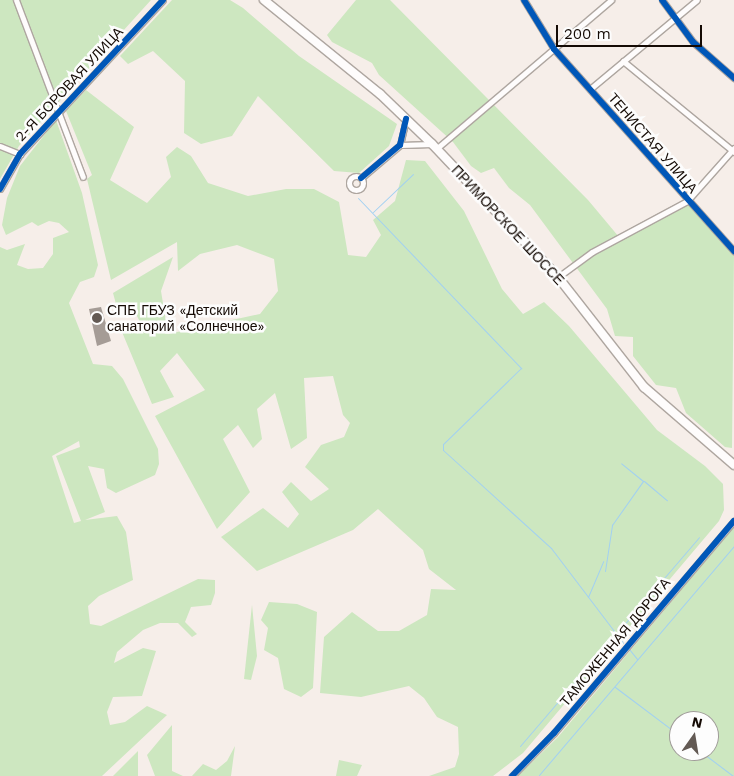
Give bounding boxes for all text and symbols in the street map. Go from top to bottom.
scale bar [559,15,705,47]
street label: 2-Я БОРОВАЯ УЛИЦА [12,23,126,145]
text: 200 m [564,25,611,43]
street label: ТЕНИСТАЯ УЛИЦА [605,89,701,197]
street label: ПРИМОРСКОЕ ШОССЕ [448,162,568,288]
place label: СПБ ГБУЗ «Детский санаторий «Солнечное» [107,302,264,334]
marker: СПБ ГБУЗ «Детский санаторий «Солнечное» [91,312,103,324]
street label: ТАМОЖЕННАЯ ДОРОГА [556,574,674,710]
north arrow [669,711,719,761]
text: N [690,713,704,731]

